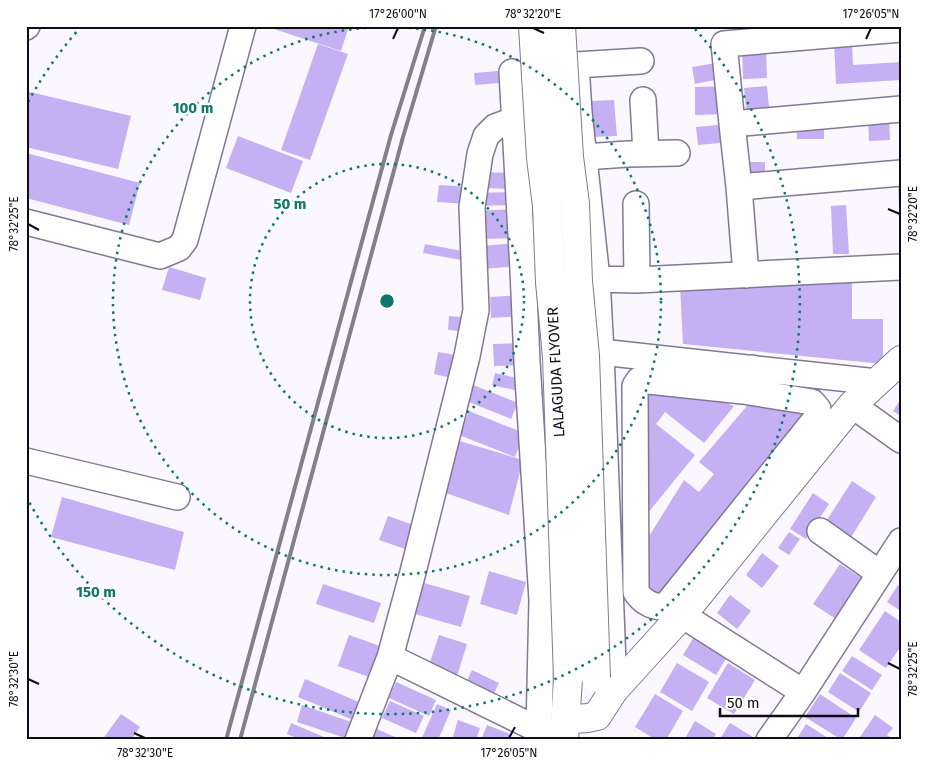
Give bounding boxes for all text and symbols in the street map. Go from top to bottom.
text: 17°26'00"N [369,7,427,21]
text: 78°32'20"E [505,7,561,21]
text: 17°26'05"N [843,7,899,21]
text: 100 m [173,99,213,117]
text: 78°32'20"E [906,186,920,242]
text: 50 m [273,195,307,213]
text: 78°32'25"E [7,196,21,252]
centre of rings [378,292,396,310]
street label: LALAGUDA FLYOVER [544,306,568,438]
text: 150 m [76,583,116,601]
text: 78°32'25"E [906,641,920,697]
text: 78°32'30"E [7,651,21,707]
scale bar [720,686,857,718]
text: 50 m [727,694,760,712]
text: 78°32'30"E [117,746,173,760]
text: 17°26'05"N [481,746,537,760]

